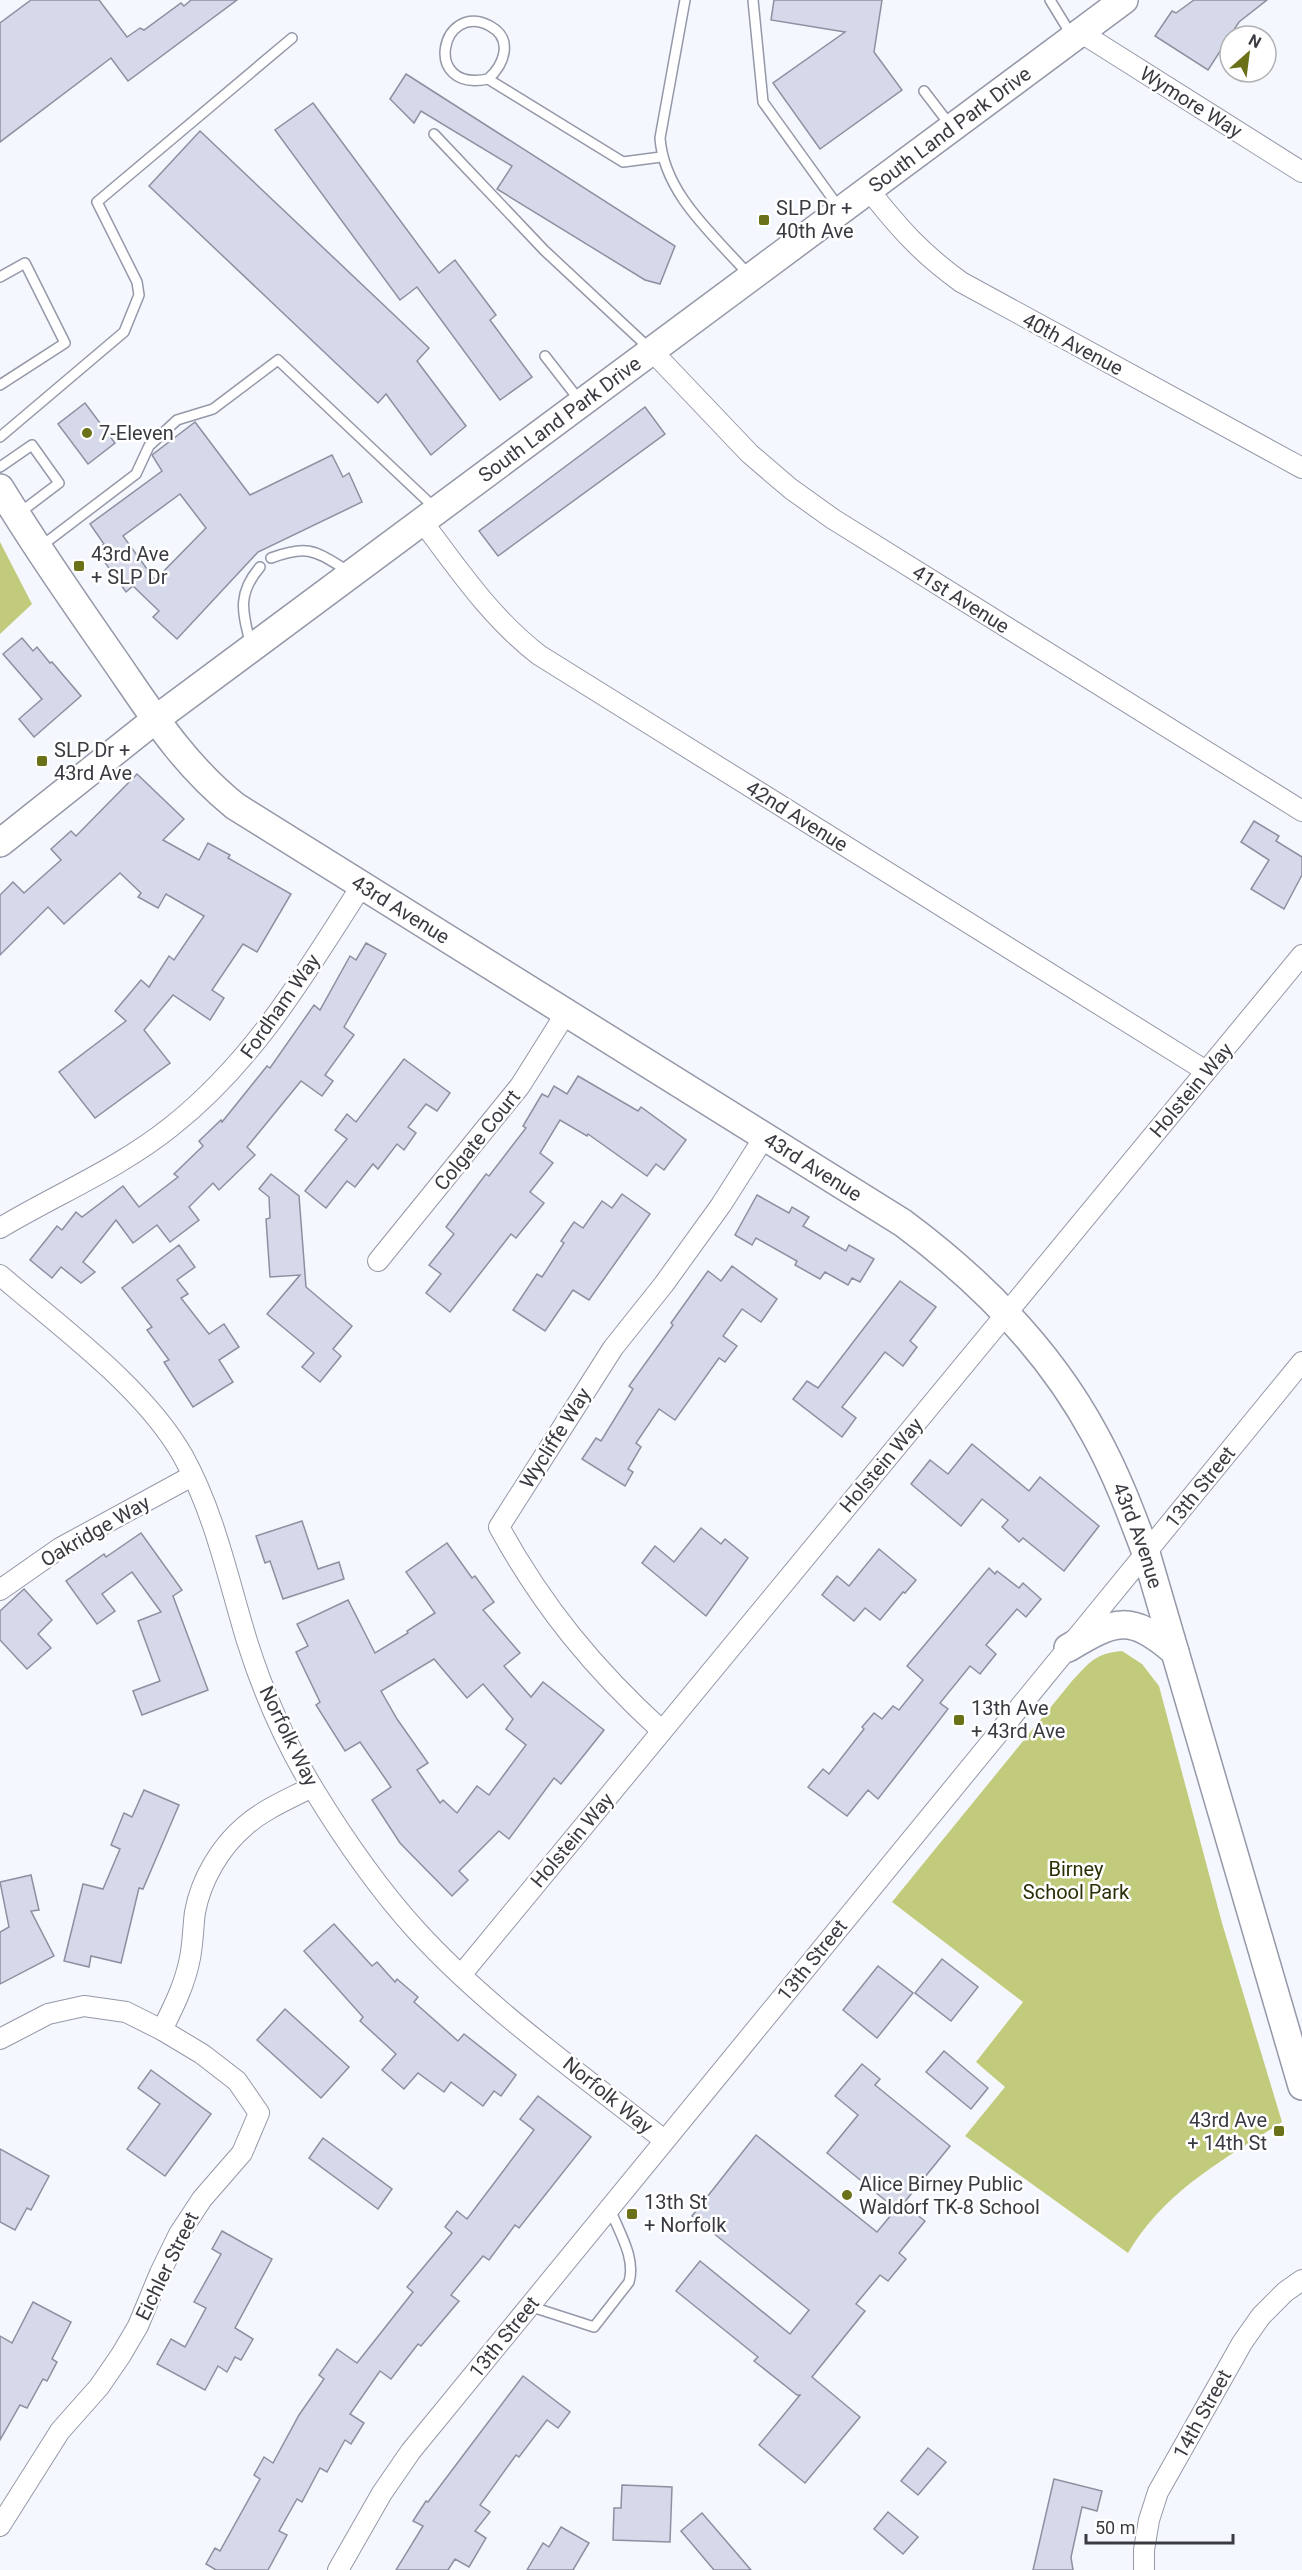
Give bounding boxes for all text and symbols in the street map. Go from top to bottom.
north arrow [1218,24,1278,84]
text: N [1245,30,1264,52]
street label: South Land Park Drive [864,61,1036,198]
street label: Wymore Way [1135,61,1247,143]
place label: SLP Dr + 40th Ave [776,196,854,243]
marker: SLP Dr + 40th Ave [757,213,771,227]
street label: 40th Avenue [1019,307,1127,381]
street label: South Land Park Drive [474,351,645,487]
place label: 7-Eleven [99,421,174,445]
marker: 7-Eleven [80,426,94,440]
place label: 43rd Ave + SLP Dr [91,542,169,589]
marker: 43rd Ave + SLP Dr [72,559,86,573]
street label: 41st Avenue [908,560,1014,638]
place label: SLP Dr + 43rd Ave [54,738,132,785]
marker: SLP Dr + 43rd Ave [35,754,49,768]
street label: 42nd Avenue [742,775,852,857]
street label: 43rd Avenue [347,870,454,949]
street label: Fordham Way [235,949,325,1063]
street label: Holstein Way [1144,1037,1238,1142]
street label: Colgate Court [429,1085,525,1195]
street label: 43rd Avenue [760,1127,866,1206]
street label: Wycliffe Way [515,1383,596,1493]
street label: Holstein Way [834,1412,928,1517]
street label: 13th Street [1160,1441,1240,1533]
street label: 43rd Avenue [1108,1479,1168,1591]
street label: Oakridge Way [36,1490,154,1572]
street label: Norfolk Way [254,1682,324,1791]
place label: 13th Ave + 43rd Ave [971,1696,1065,1743]
marker: 13th Ave + 43rd Ave [952,1713,966,1727]
street label: Holstein Way [525,1787,619,1892]
park label: Birney School Park [1023,1857,1130,1904]
street label: 13th Street [772,1914,852,2006]
street label: Norfolk Way [558,2052,658,2139]
place label: 43rd Ave + 14th St [1187,2108,1267,2155]
marker: 43rd Ave + 14th St [1272,2124,1286,2138]
place label: Alice Birney Public Waldorf TK-8 School [859,2172,1040,2219]
marker: Alice Birney Public Waldorf TK-8 School [840,2188,854,2202]
place label: 13th St + Norfolk [644,2190,727,2237]
marker: 13th St + Norfolk [625,2207,639,2221]
street label: Eichler Street [130,2208,204,2324]
street label: 13th Street [464,2291,544,2383]
street label: 14th Street [1168,2365,1236,2463]
scale bar [1086,2507,1233,2545]
text: 50 m [1095,2517,1135,2538]

